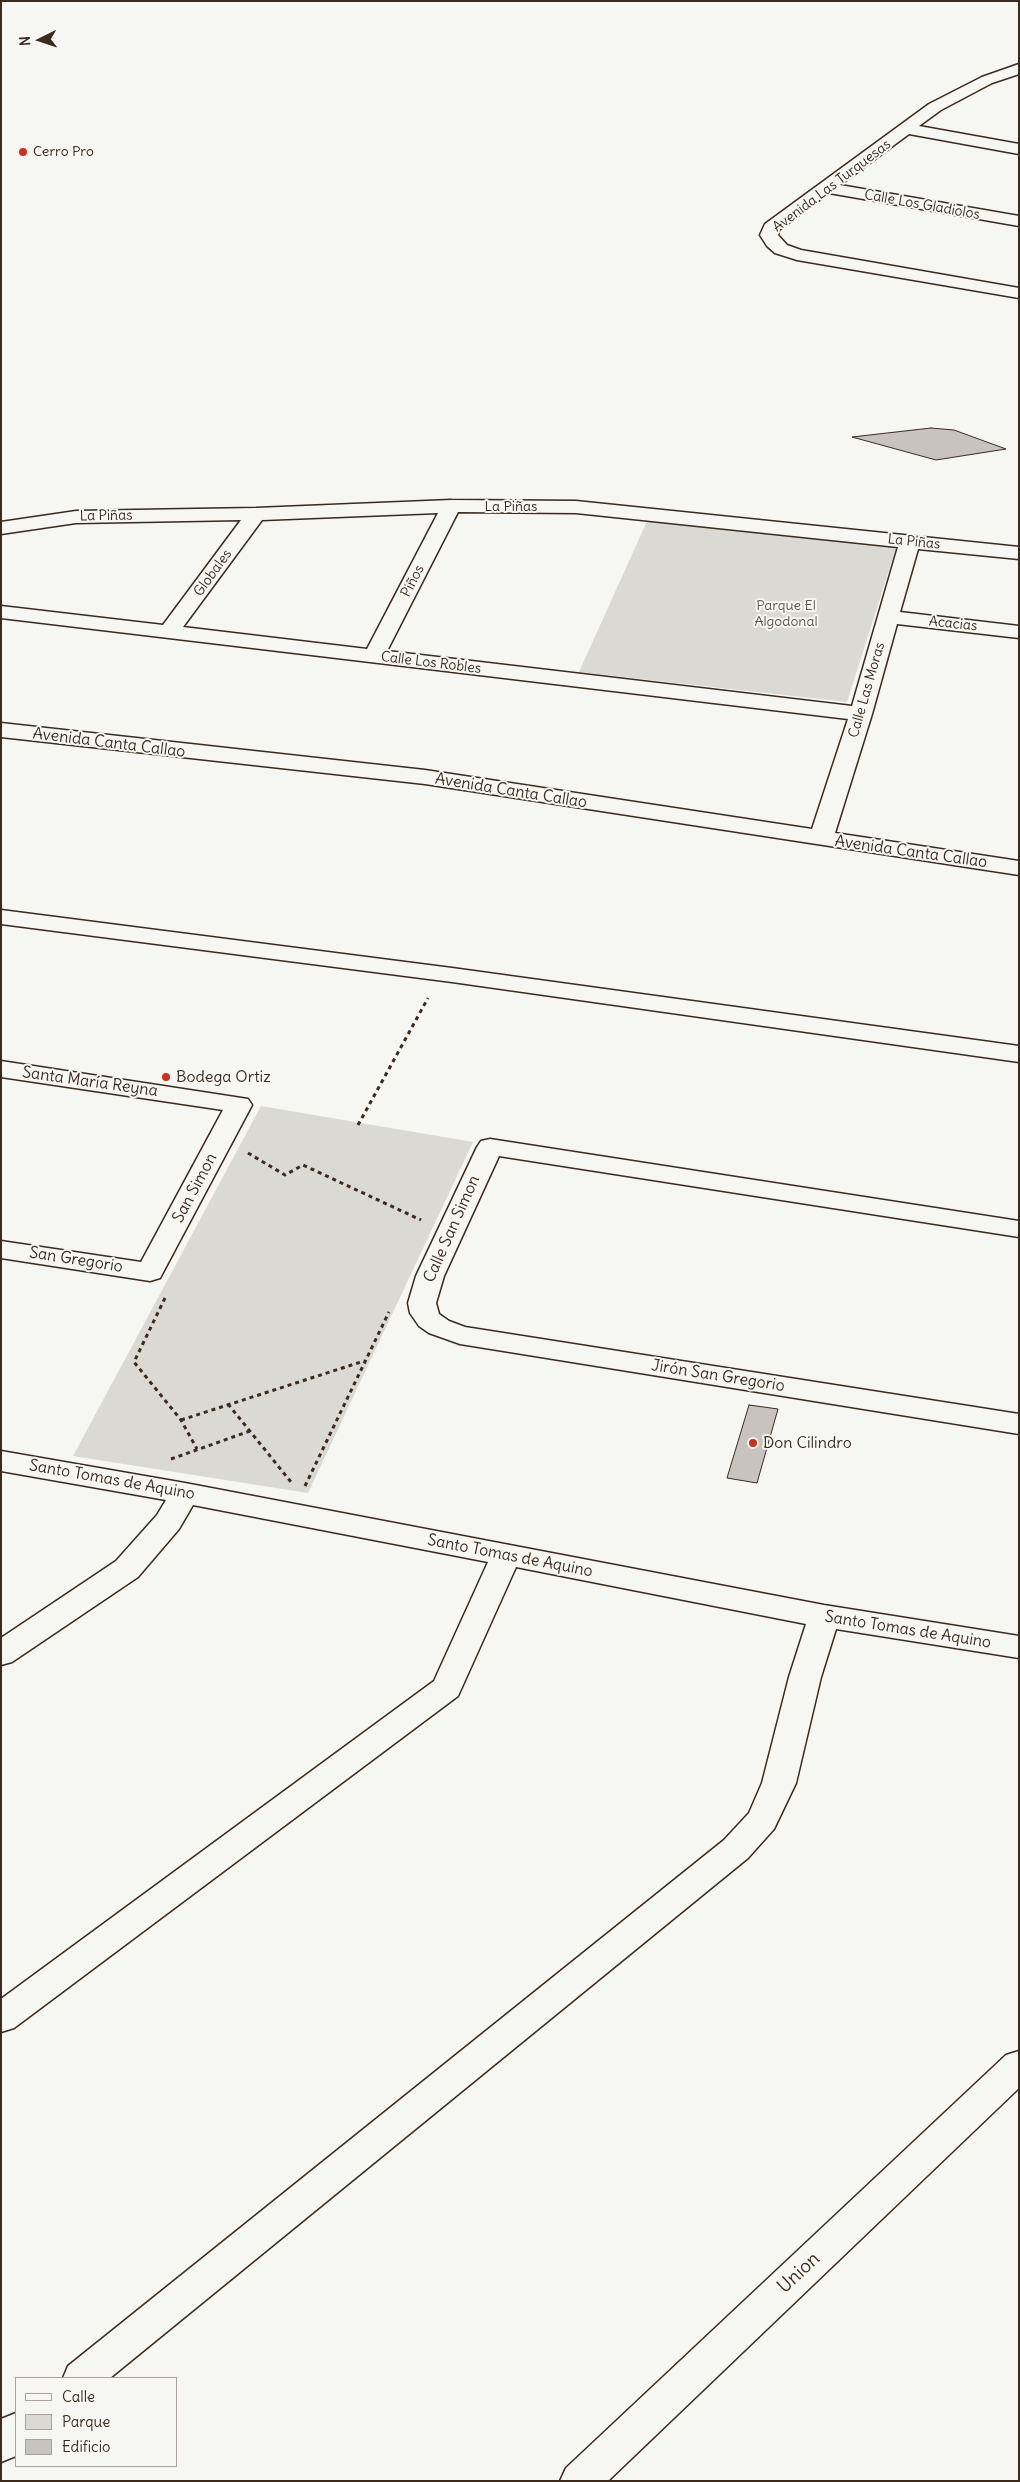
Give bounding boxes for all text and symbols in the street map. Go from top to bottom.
north arrow [15,15,65,65]
text: N [16,36,34,47]
street label: Avenida Las Turquesas [770,136,894,236]
place label: Cerro Pro [33,144,94,160]
marker: Cerro Pro [17,146,29,158]
street label: Calle Los Gladiolos [863,187,981,223]
street label: La Piñas [485,499,537,515]
street label: La Piñas [79,507,133,525]
street label: La Piñas [887,531,941,553]
street label: Globales [190,546,236,600]
street label: Piños [398,562,428,600]
park label: Parque El Algodonal [754,598,818,630]
street label: Acacias [928,613,978,635]
street label: Calle Las Moras [845,640,889,740]
street label: Calle Los Robles [380,649,482,677]
street label: Avenida Canta Callao [32,724,186,762]
street label: Avenida Canta Callao [434,770,588,812]
street label: Avenida Canta Callao [834,832,988,872]
street label: Santa María Reyna [21,1063,159,1101]
place label: Bodega Ortiz [176,1067,271,1087]
marker: Bodega Ortiz [160,1071,172,1083]
street label: San Simon [169,1150,221,1226]
street label: Calle San Simon [420,1173,484,1285]
street label: San Gregorio [28,1243,124,1277]
street label: Jirón San Gregorio [650,1356,786,1396]
place label: Don Cilindro [763,1433,852,1453]
marker: Don Cilindro [747,1437,759,1449]
street label: Santo Tomas de Aquino [28,1456,196,1504]
street label: Santo Tomas de Aquino [426,1531,594,1581]
street label: Santo Tomas de Aquino [824,1607,992,1653]
street label: Union [773,2248,825,2298]
legend [15,2377,178,2467]
text: Calle [62,2387,95,2406]
text: Parque [62,2412,110,2431]
text: Edificio [62,2437,110,2456]

